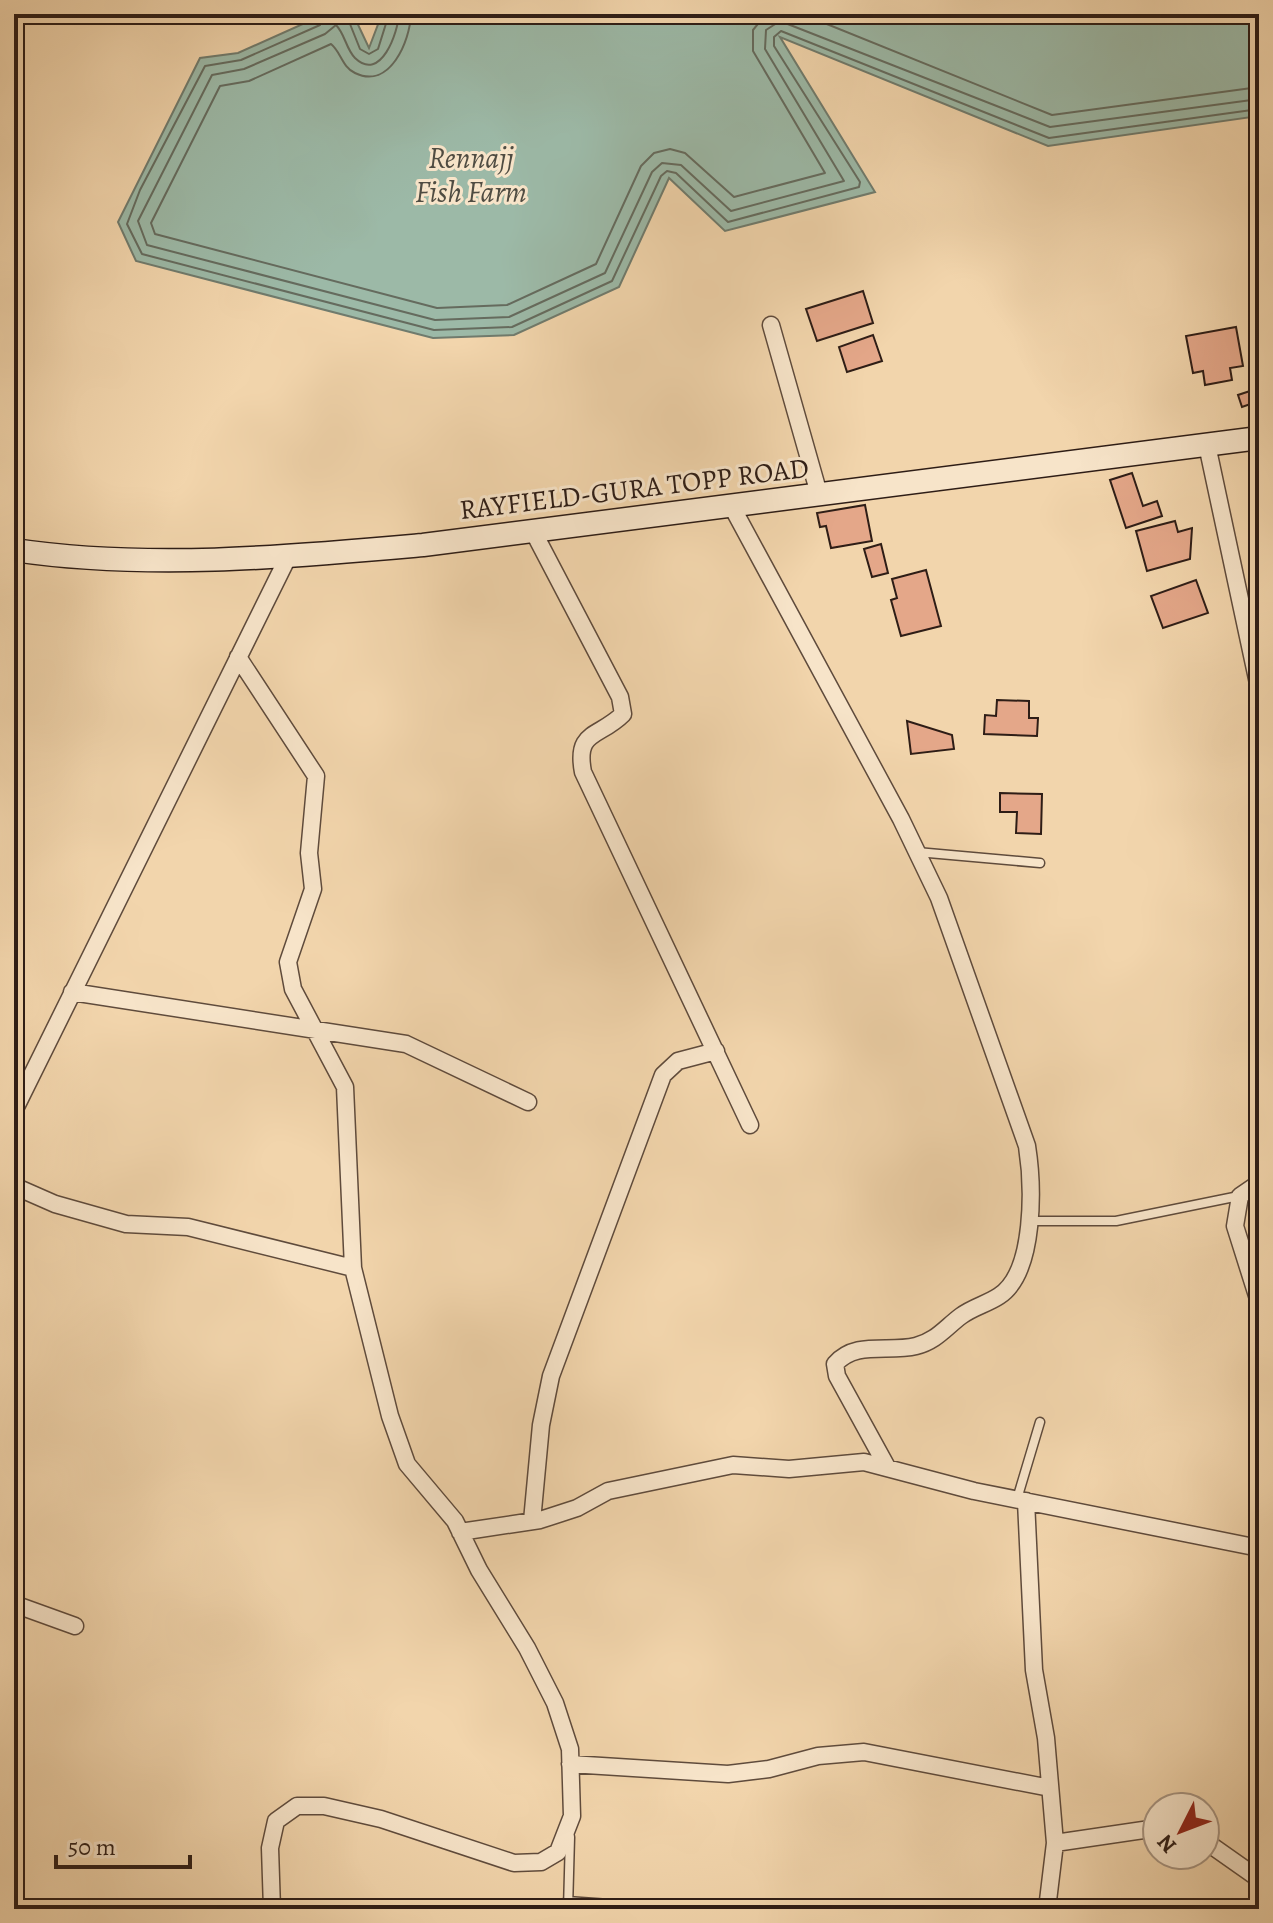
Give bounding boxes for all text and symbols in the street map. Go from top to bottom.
water label: Rennajj Fish Farm [415,138,527,212]
street label: RAYFIELD-GURA TOPP ROAD [457,449,811,529]
north arrow [1141,1791,1221,1871]
scale bar [56,1819,190,1869]
text: N [1150,1828,1183,1860]
text: 50 m [68,1831,116,1863]

